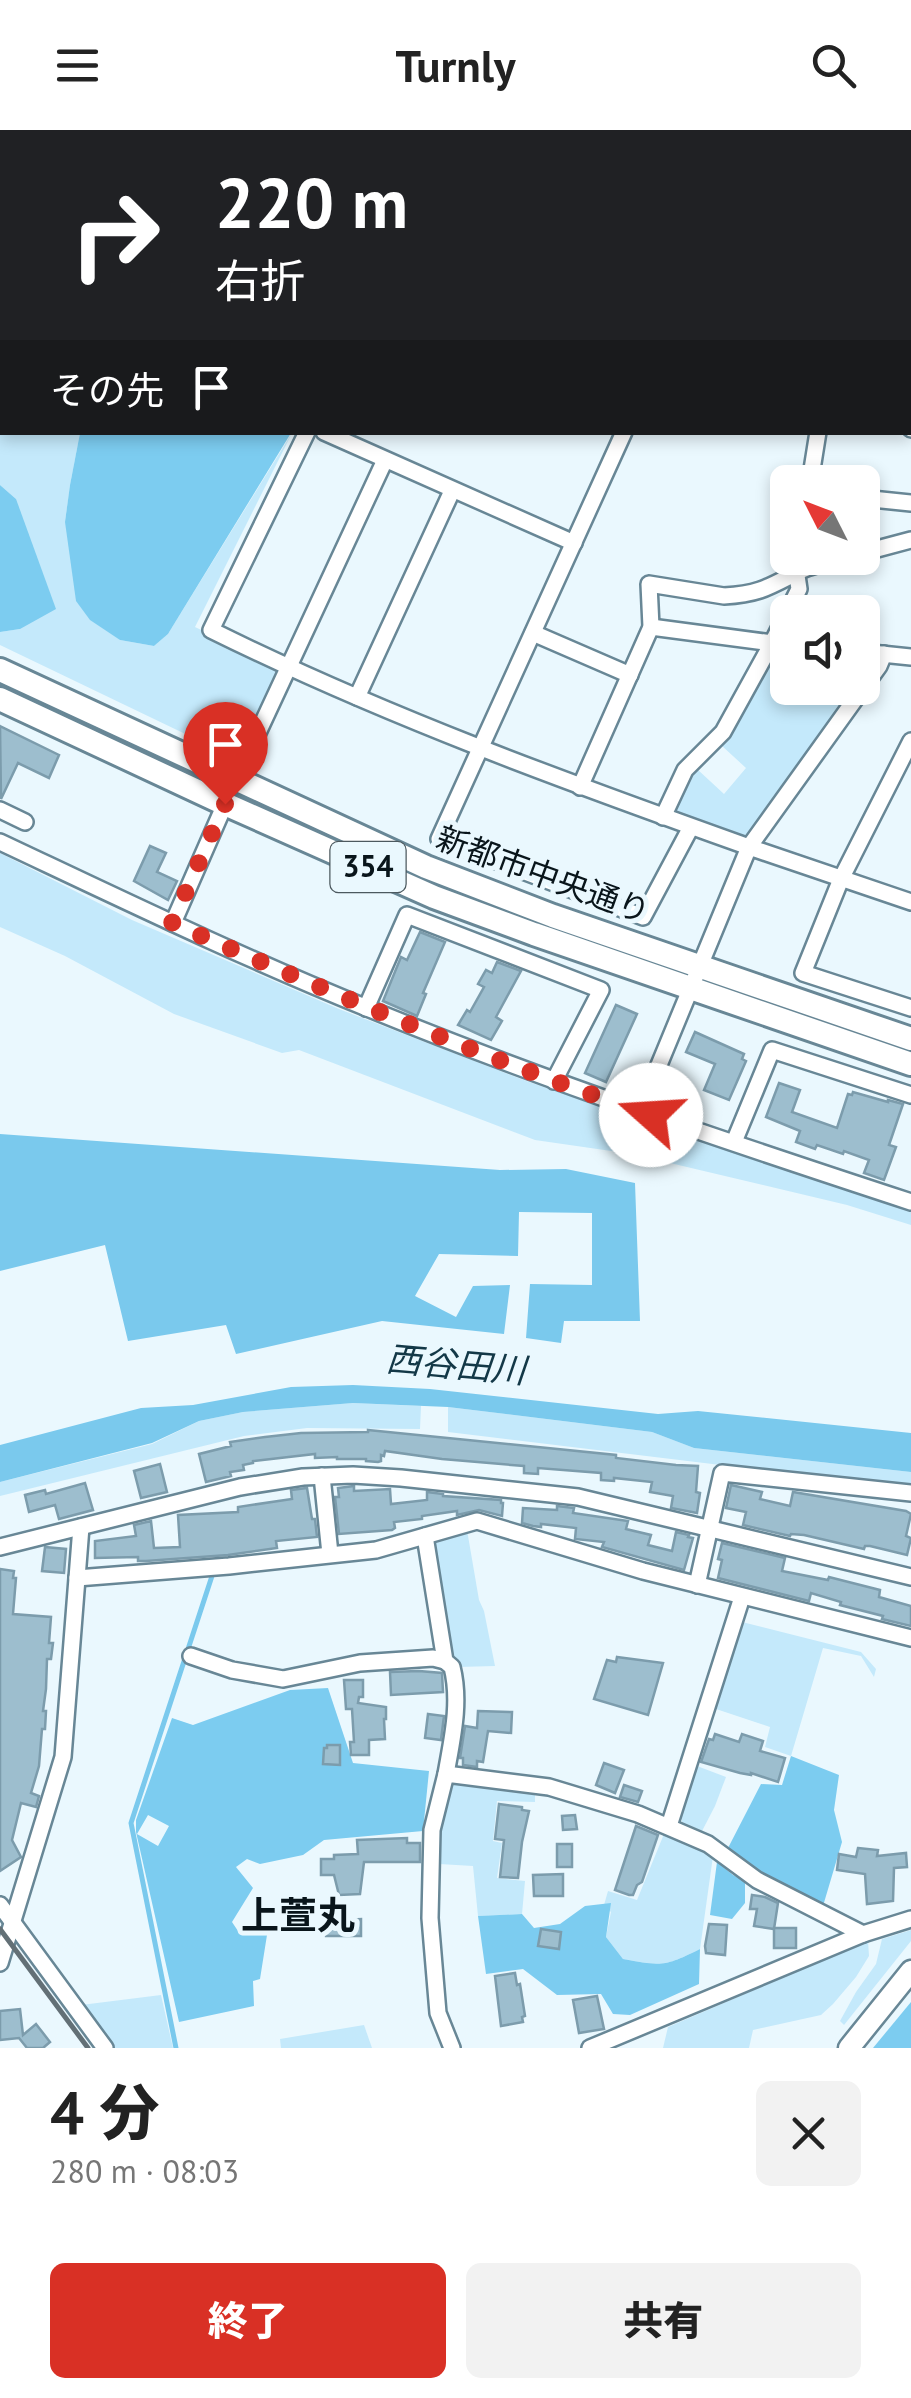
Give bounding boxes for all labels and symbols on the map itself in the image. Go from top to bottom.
north arrow [770,465,880,575]
pin [183,702,268,805]
street label: 新都市中央通り [431,816,656,932]
road number: 354 [330,842,406,892]
position arrow [599,1063,703,1167]
water label: 西谷田川 [384,1335,532,1393]
district label: 上萱丸 [241,1890,355,1939]

